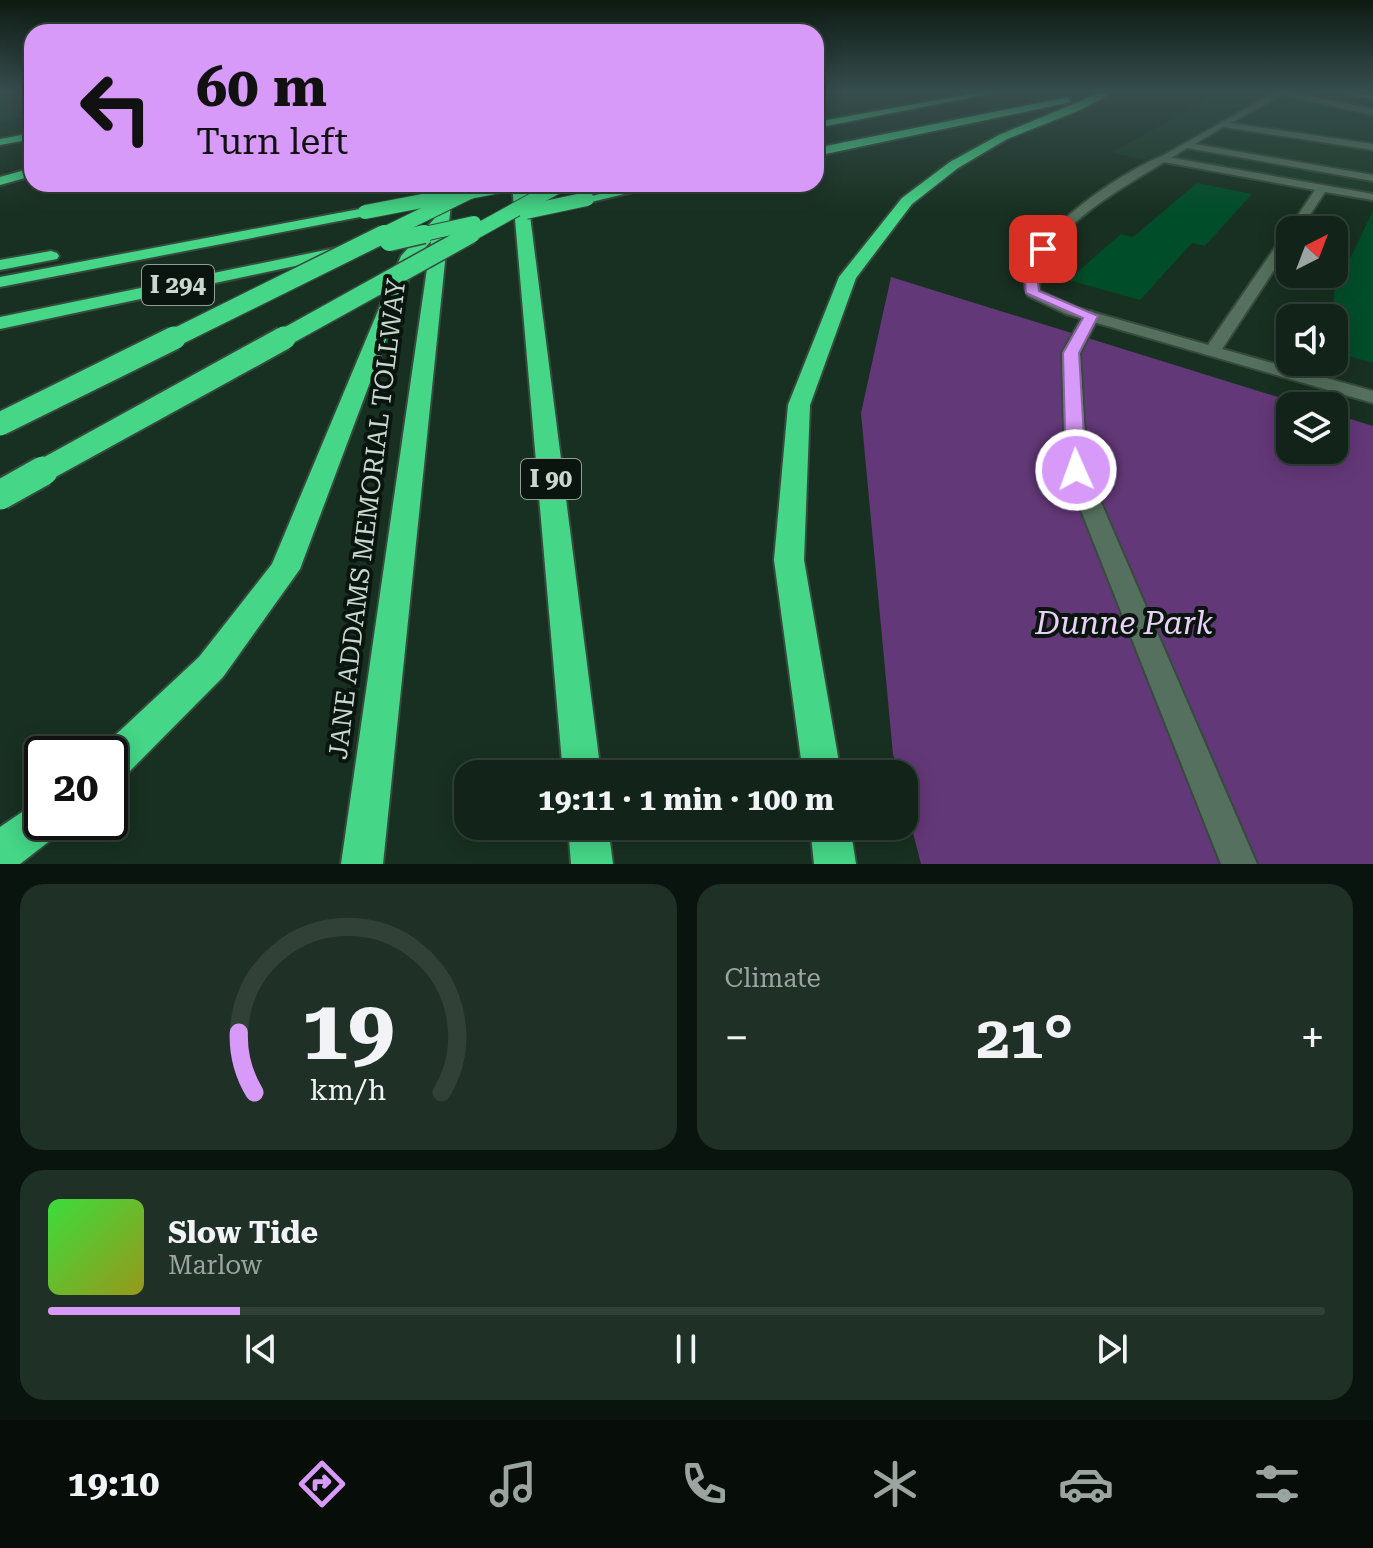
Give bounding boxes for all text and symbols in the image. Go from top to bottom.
text: 60 m [196,54,327,120]
icon: left [64,56,168,160]
text: Turn left [196,121,348,163]
pin [1009,215,1077,283]
north arrow [1276,216,1348,288]
map controls [1276,216,1348,464]
icon: arrive [1021,227,1065,271]
road number: I 294 [142,265,214,305]
street label: JANE ADDAMS MEMORIAL TOLLWAY [323,277,411,761]
button: sound [1276,304,1348,376]
button: layers [1276,392,1348,464]
position arrow [1034,428,1118,512]
road number: I 90 [521,459,581,499]
park label: Dunne Park [1034,604,1213,642]
speed limit sign: 20 [24,736,128,840]
text: 19:11 · 1 min · 100 m [538,782,834,817]
text: Climate [725,963,821,993]
text: 19 [302,982,395,1079]
text: 21° [976,1002,1073,1073]
text: − [725,1012,749,1064]
text: + [1300,1012,1325,1064]
text: km/h [310,1073,387,1107]
text: Slow Tide [168,1215,318,1250]
text: Marlow [168,1250,262,1280]
icon: previous [239,1327,283,1371]
icon: pause [664,1327,708,1371]
icon: next [1090,1327,1134,1371]
icon: directions [294,1456,350,1512]
icon: music [485,1456,541,1512]
icon: phone [676,1456,732,1512]
icon: climate [867,1456,923,1512]
icon: car [1058,1456,1114,1512]
icon: filters [1249,1456,1305,1512]
text: 19:10 [68,1463,159,1505]

